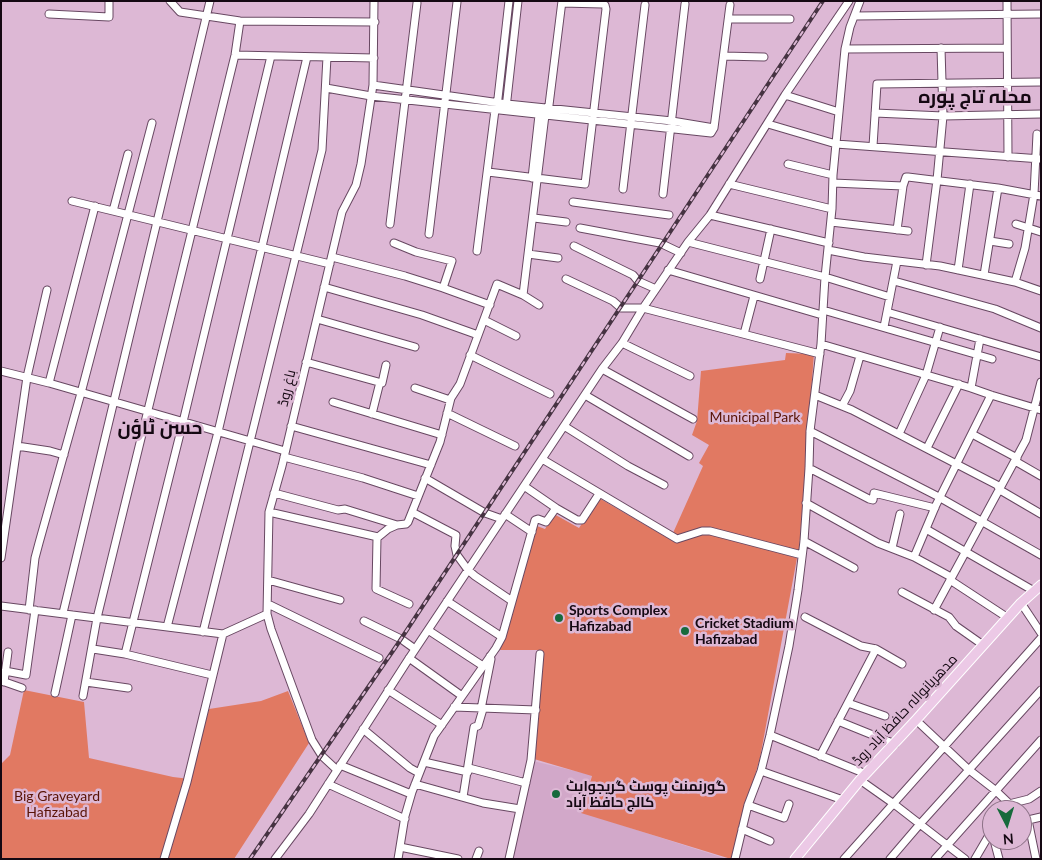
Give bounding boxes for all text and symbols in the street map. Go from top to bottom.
district label: محلہ تاج پورہ [918,86,1032,108]
street label: باغ روڈ [275,368,299,408]
park label: Municipal Park [710,409,800,425]
district label: حسن ٹاؤن [118,417,202,439]
place label: Sports Complex Hafizabad [569,602,668,634]
marker: Sports Complex Hafizabad [553,612,565,624]
place label: Cricket Stadium Hafizabad [695,615,794,648]
marker: Cricket Stadium Hafizabad [679,625,691,637]
street label: مدھریانوالہ حافظ آباد روڈ [849,651,961,769]
place label: گورنمنٹ پوسٹ گریجوایٹ کالج حافظ آباد [566,778,726,810]
park label: Big Graveyard Hafizabad [14,788,100,820]
marker: گورنمنٹ پوسٹ گریجوایٹ کالج حافظ آباد [550,788,562,800]
north arrow [982,800,1032,850]
text: N [1002,831,1014,848]

